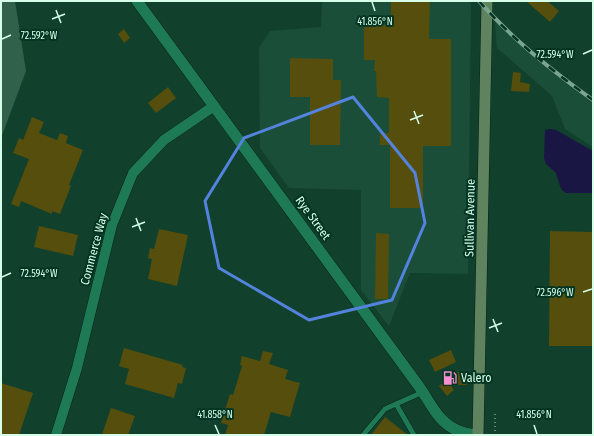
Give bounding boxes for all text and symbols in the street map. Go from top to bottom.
text: 41.856°N [357,16,393,28]
text: 72.592°W [21,30,58,42]
text: 72.594°W [537,49,574,61]
street label: Sullivan Avenue [462,179,478,257]
street label: Rye Street [293,194,333,242]
street label: Commerce Way [78,211,110,286]
text: 72.594°W [21,268,58,280]
text: 72.596°W [537,287,574,299]
fuel station icon: Valero [442,370,458,386]
place label: Valero [461,371,492,385]
text: 41.858°N [197,409,233,421]
text: 41.856°N [516,409,552,421]

